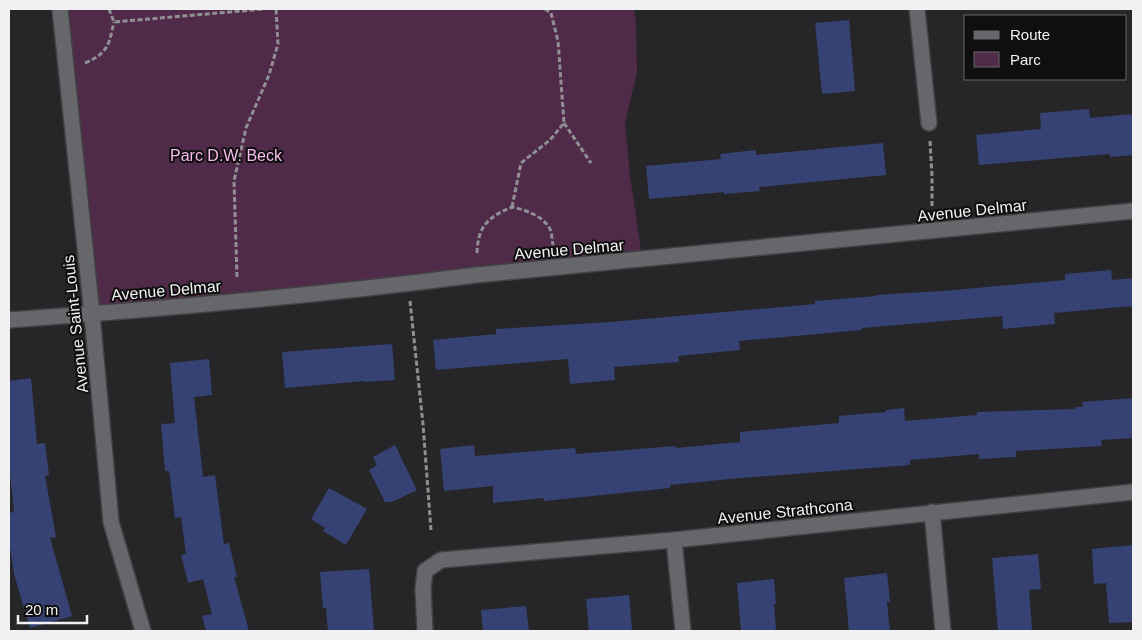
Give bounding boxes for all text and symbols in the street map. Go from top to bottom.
legend [964,15,1127,80]
text: Route [1010,26,1050,43]
text: Parc [1010,51,1041,68]
park label: Parc D.W. Beck [170,147,283,164]
street label: Avenue Delmar [916,196,1028,225]
street label: Avenue Delmar [514,236,625,263]
street label: Avenue Saint-Louis [60,254,91,394]
street label: Avenue Delmar [111,277,222,304]
street label: Avenue Strathcona [717,496,854,527]
scale bar [18,592,86,624]
text: 20 m [25,601,58,618]

